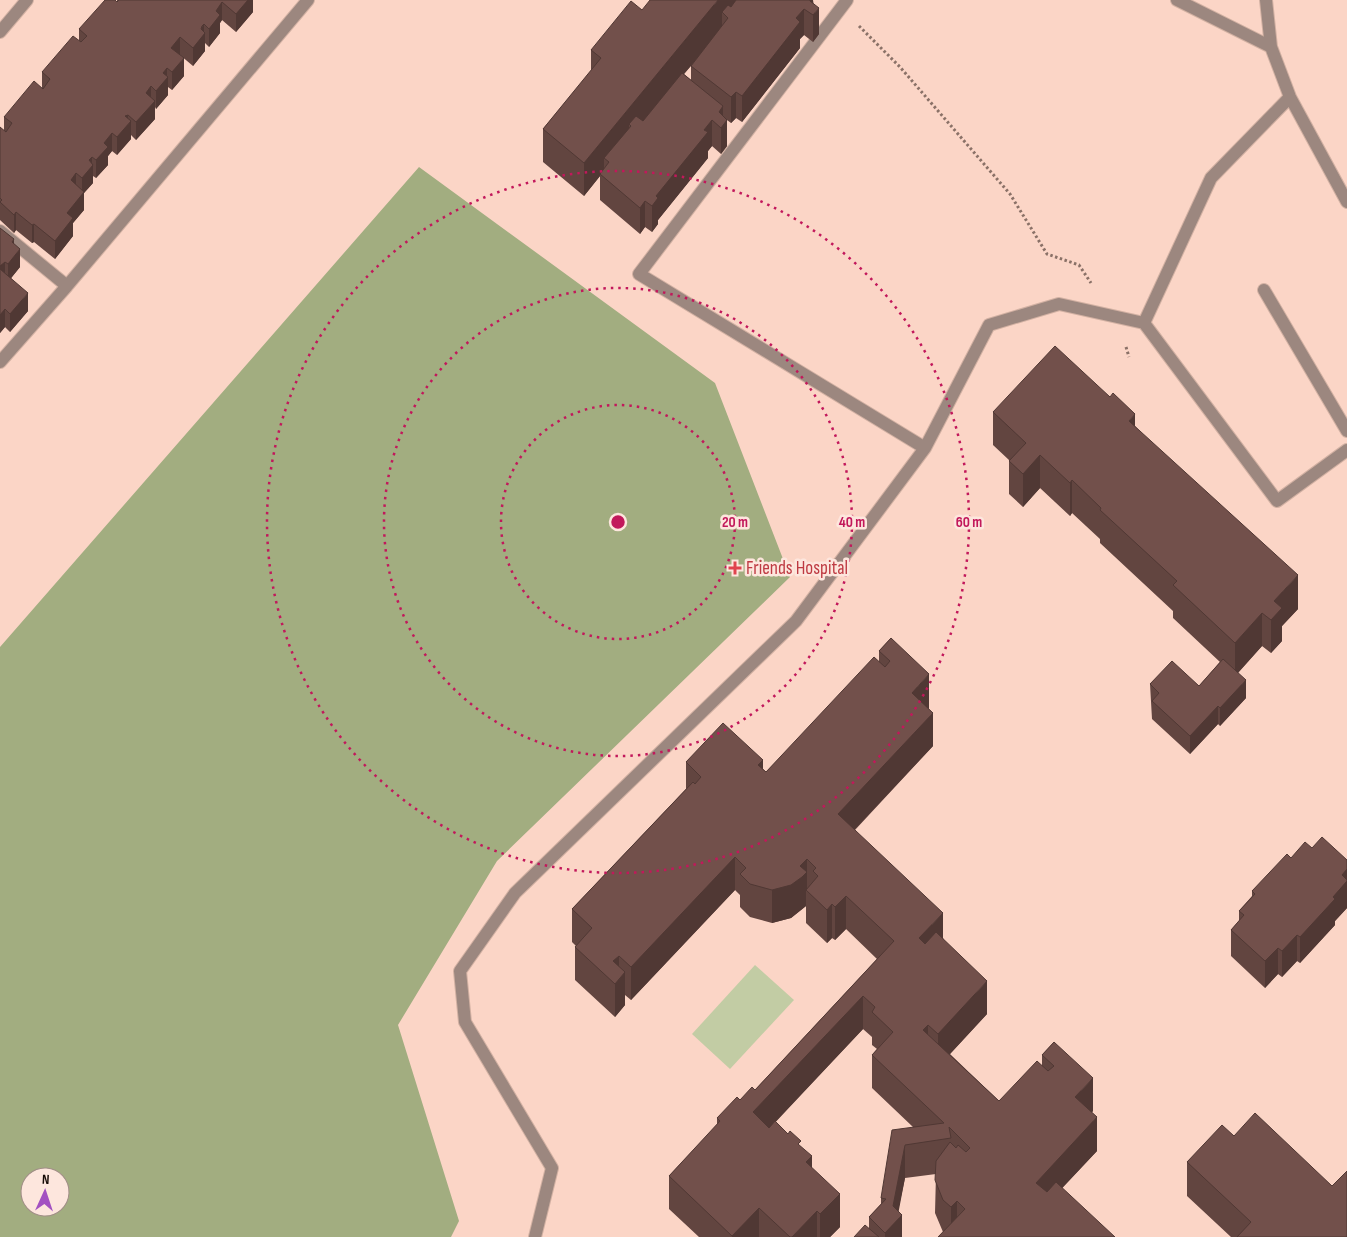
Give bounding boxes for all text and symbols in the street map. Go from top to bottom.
centre of rings [609,513,627,531]
text: 20 m [722,513,748,532]
text: 40 m [839,513,865,532]
text: 60 m [956,513,982,532]
place label: Friends Hospital [746,557,848,580]
marker: Friends Hospital [728,561,742,575]
north arrow [20,1167,70,1217]
text: N [41,1171,50,1188]

